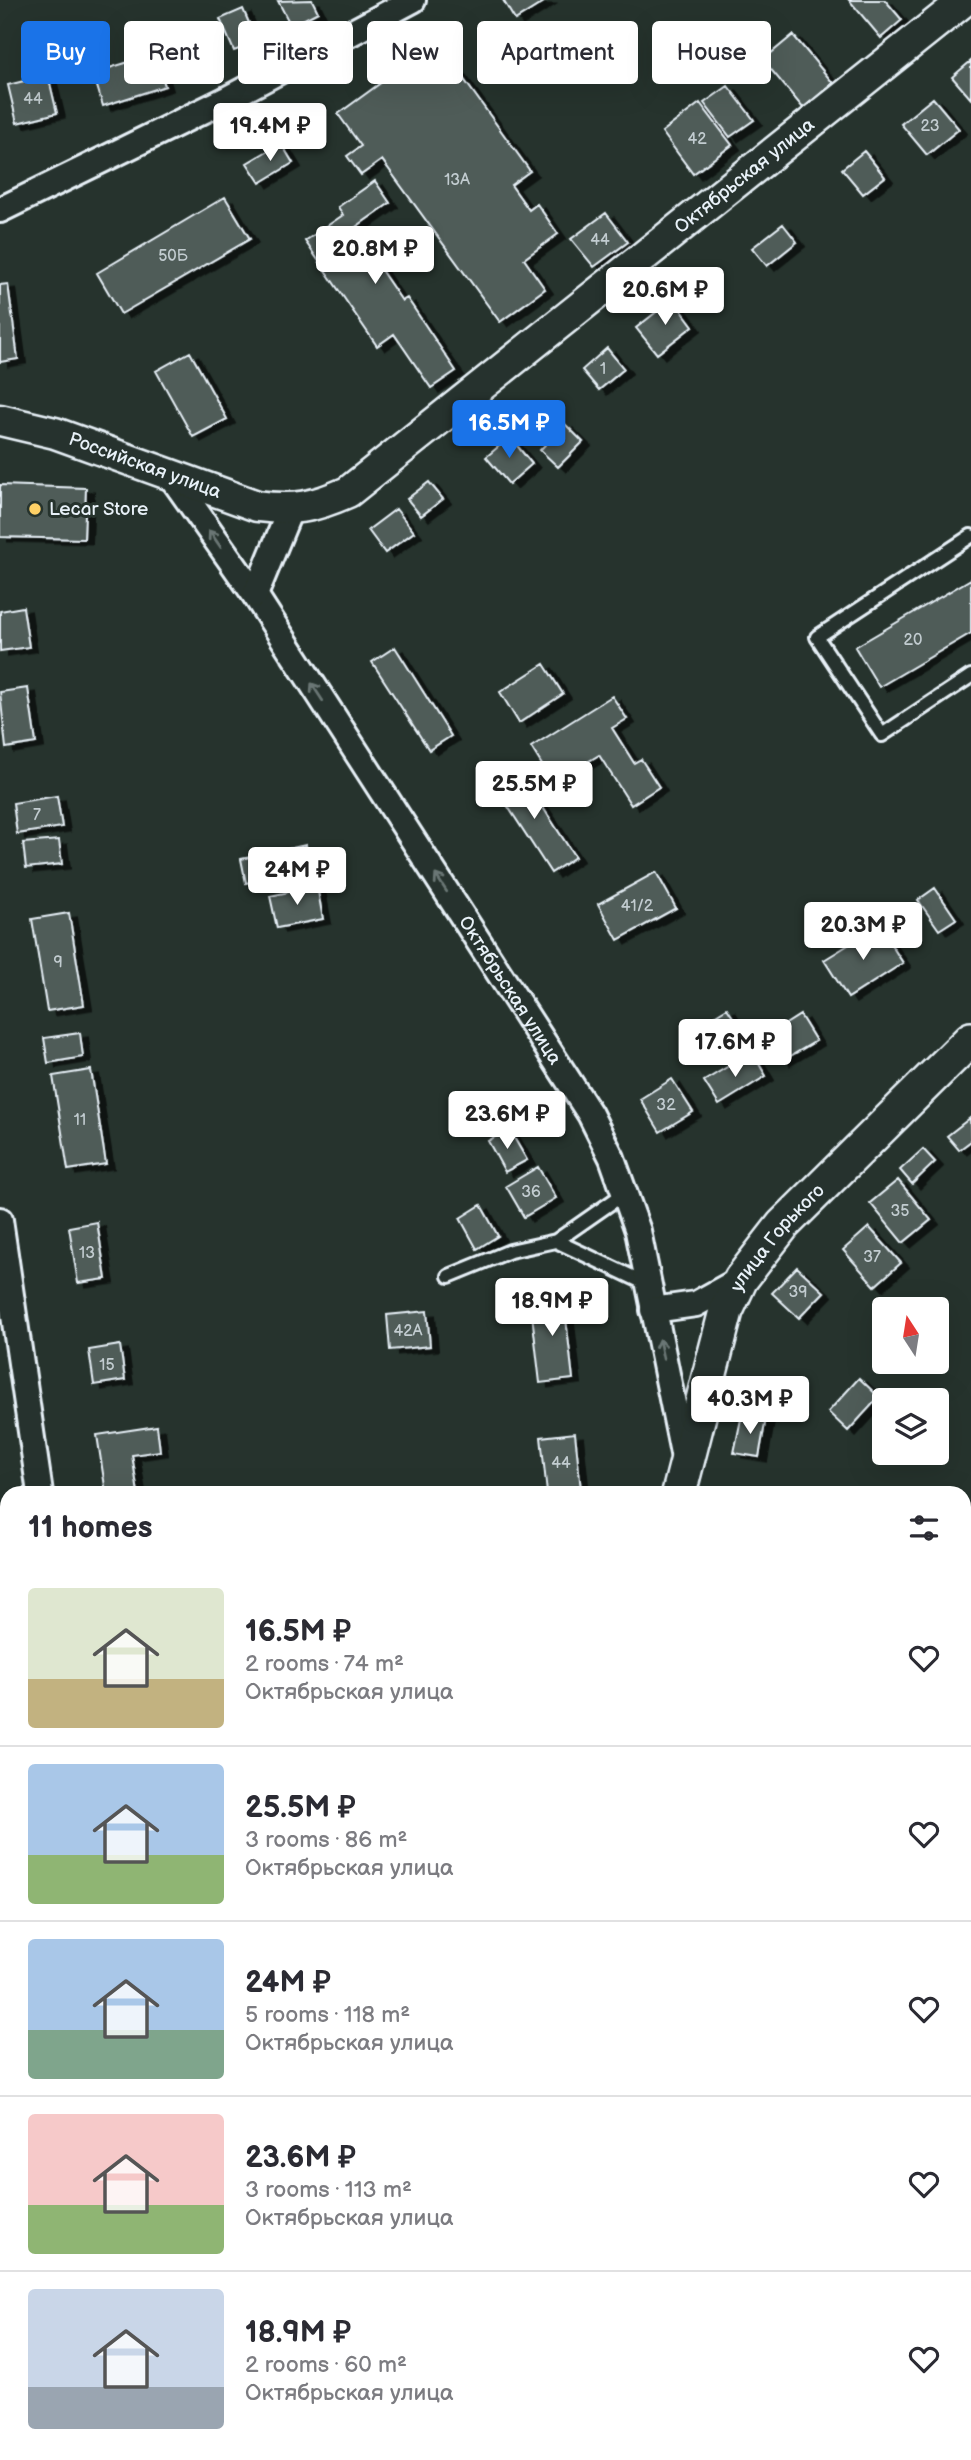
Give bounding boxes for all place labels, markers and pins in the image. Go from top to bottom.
pin: 19.4M ₽ [205,104,335,163]
pin: 20.8M ₽ [310,226,440,286]
pin: 20.6M ₽ [600,268,730,327]
pin: 16.5M ₽ [444,400,574,460]
place label: Lecar Store [49,498,148,521]
marker: Lecar Store [27,501,43,517]
pin: 25.5M ₽ [469,762,599,821]
pin: 24M ₽ [248,848,346,907]
pin: 20.3M ₽ [798,902,928,962]
pin: 17.6M ₽ [670,1020,800,1079]
pin: 23.6M ₽ [442,1092,572,1151]
pin: 18.9M ₽ [487,1278,617,1338]
pin: 40.3M ₽ [685,1376,815,1436]

